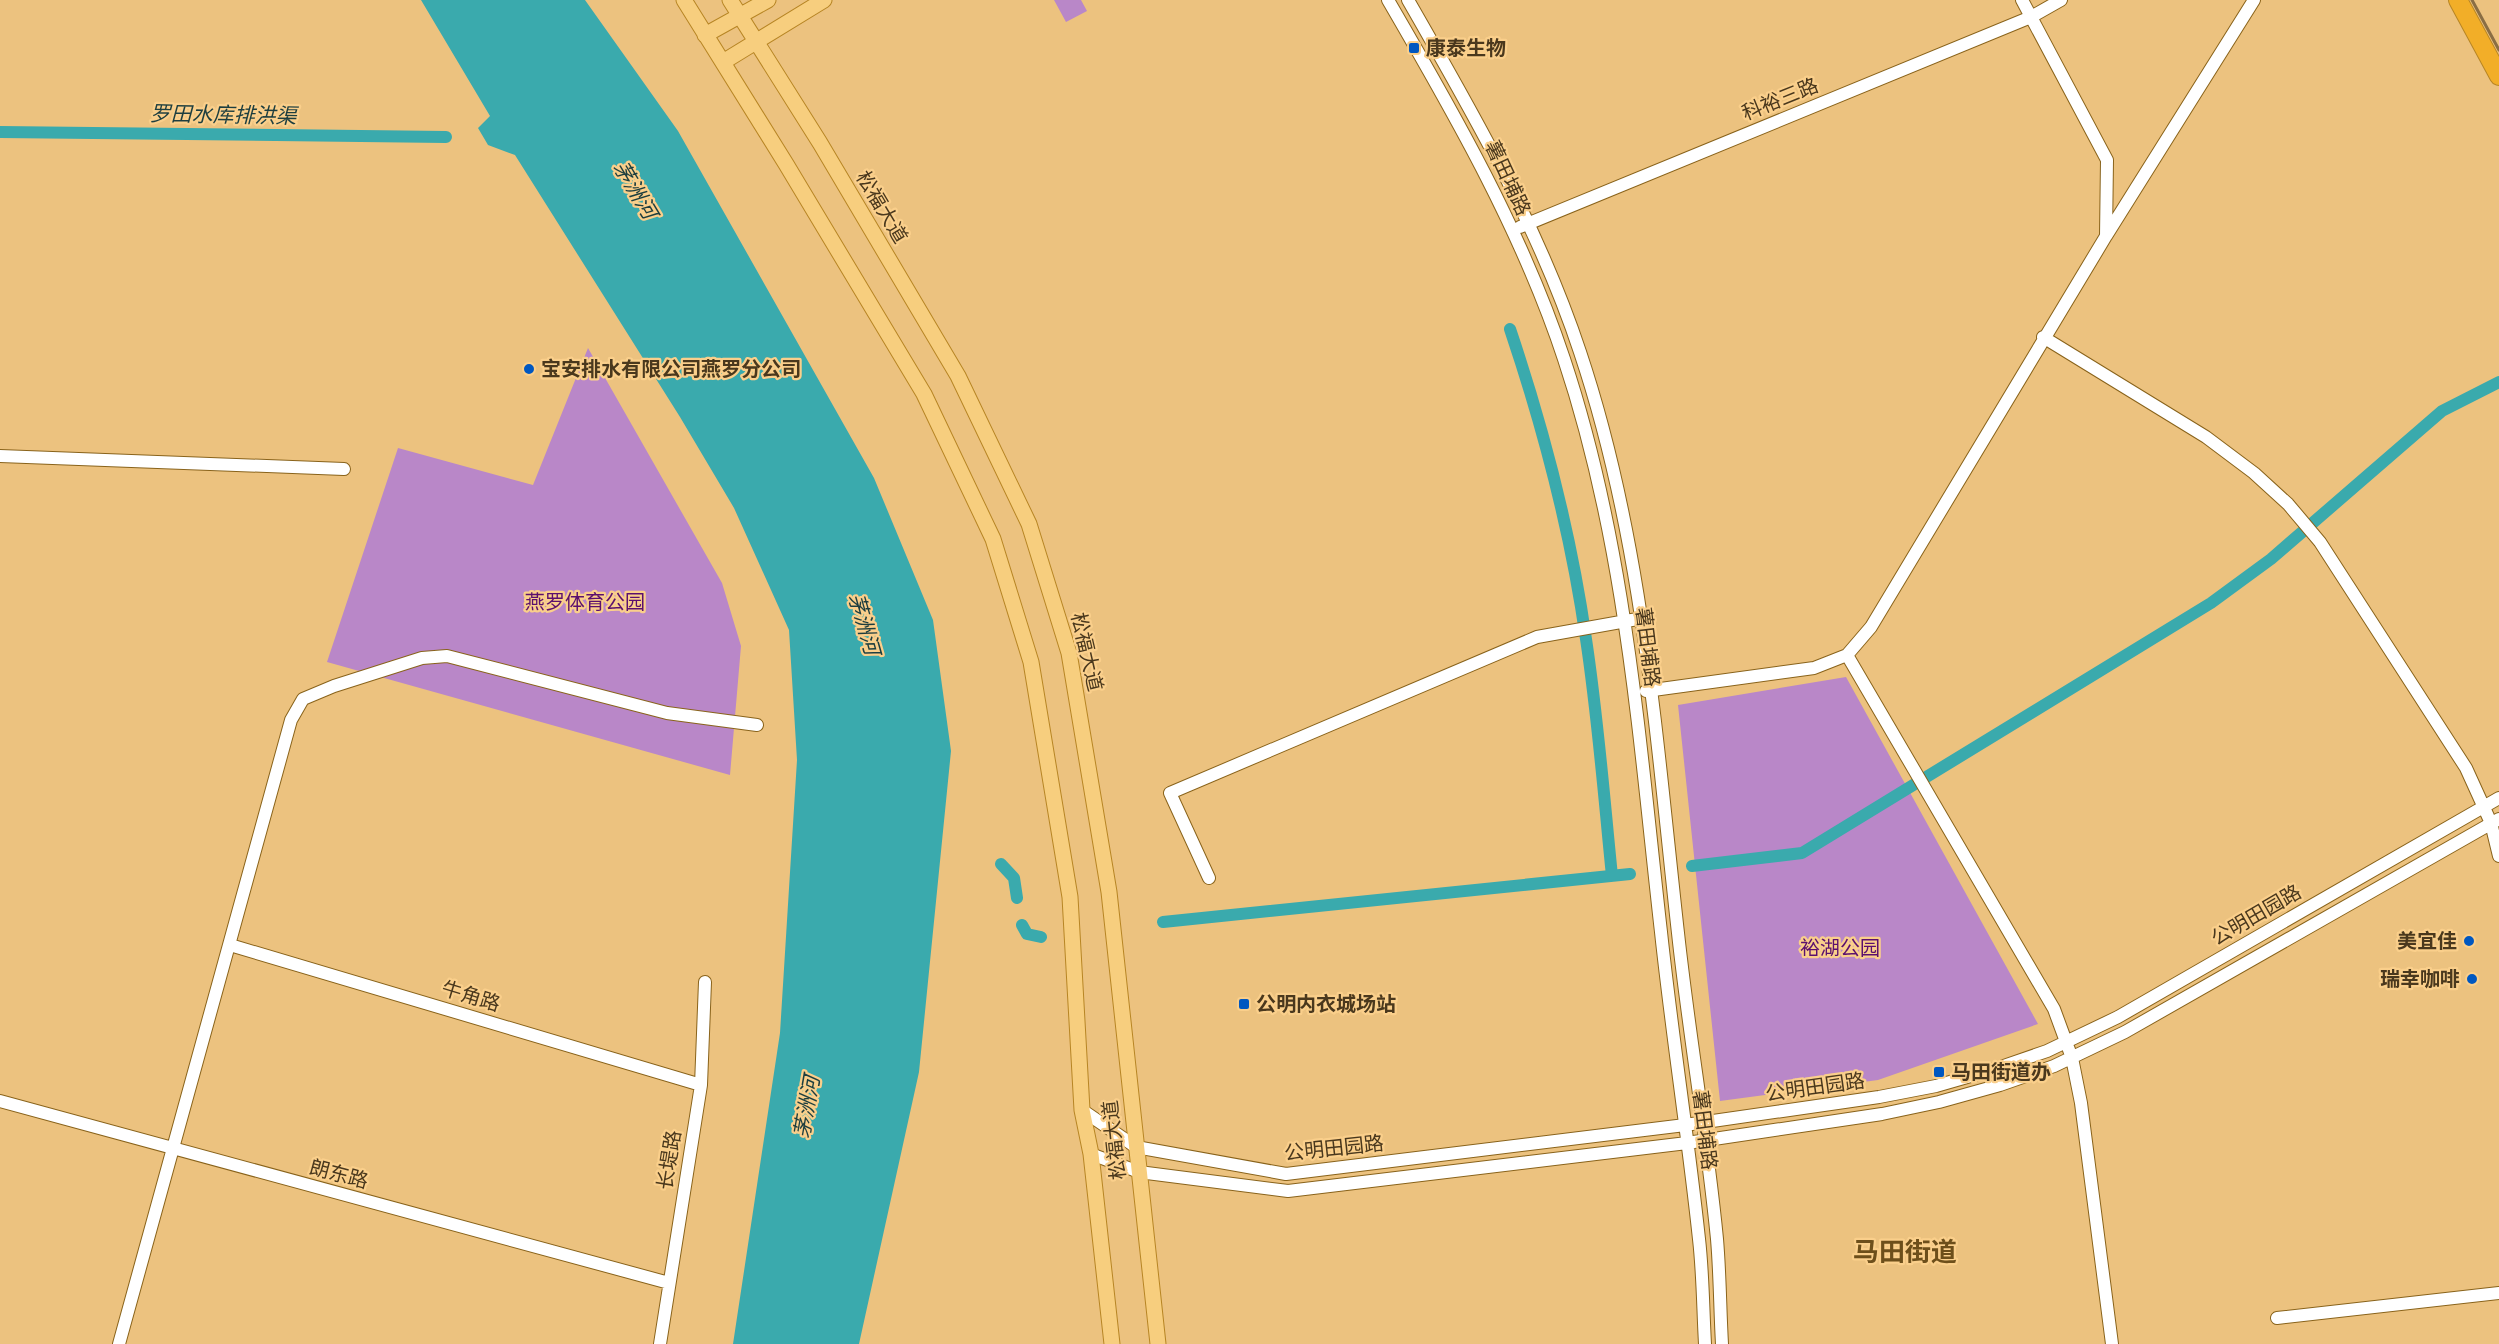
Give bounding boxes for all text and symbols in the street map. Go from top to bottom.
place label: 康泰生物 [1426,34,1506,62]
marker: 康泰生物 [1407,41,1421,55]
street label: 科裕三路 [1738,71,1822,127]
water label: 罗田水库排洪渠 [149,99,300,130]
street label: 薯田埔路 [1478,136,1538,220]
water label: 茅洲河 [607,155,666,228]
street label: 松福大道 [849,166,915,248]
place label: 宝安排水有限公司燕罗分公司 [541,355,801,383]
marker: 宝安排水有限公司燕罗分公司 [522,362,536,376]
park label: 燕罗体育公园 [525,588,645,616]
water label: 茅洲河 [842,590,888,662]
street label: 薯田埔路 [1629,606,1667,688]
street label: 松福大道 [1064,610,1110,694]
street label: 公明田园路 [2206,878,2306,952]
place label: 美宜佳 [2397,927,2457,955]
park label: 裕湖公园 [1800,934,1880,962]
marker: 美宜佳 [2462,934,2476,948]
place label: 瑞幸咖啡 [2380,965,2460,993]
marker: 瑞幸咖啡 [2465,972,2479,986]
street label: 牛角路 [438,974,504,1018]
place label: 公明内衣城场站 [1256,990,1396,1018]
marker: 公明内衣城场站 [1237,997,1251,1011]
place label: 马田街道办 [1951,1058,2051,1086]
marker: 马田街道办 [1932,1065,1946,1079]
street label: 公明田园路 [1764,1066,1866,1108]
water label: 茅洲河 [787,1069,827,1140]
street label: 薯田埔路 [1686,1089,1724,1171]
street label: 松福大道 [1096,1099,1132,1181]
street label: 长堤路 [650,1128,688,1192]
street label: 公明田园路 [1283,1129,1385,1167]
street label: 朗东路 [306,1153,372,1195]
district label: 马田街道 [1853,1234,1957,1270]

